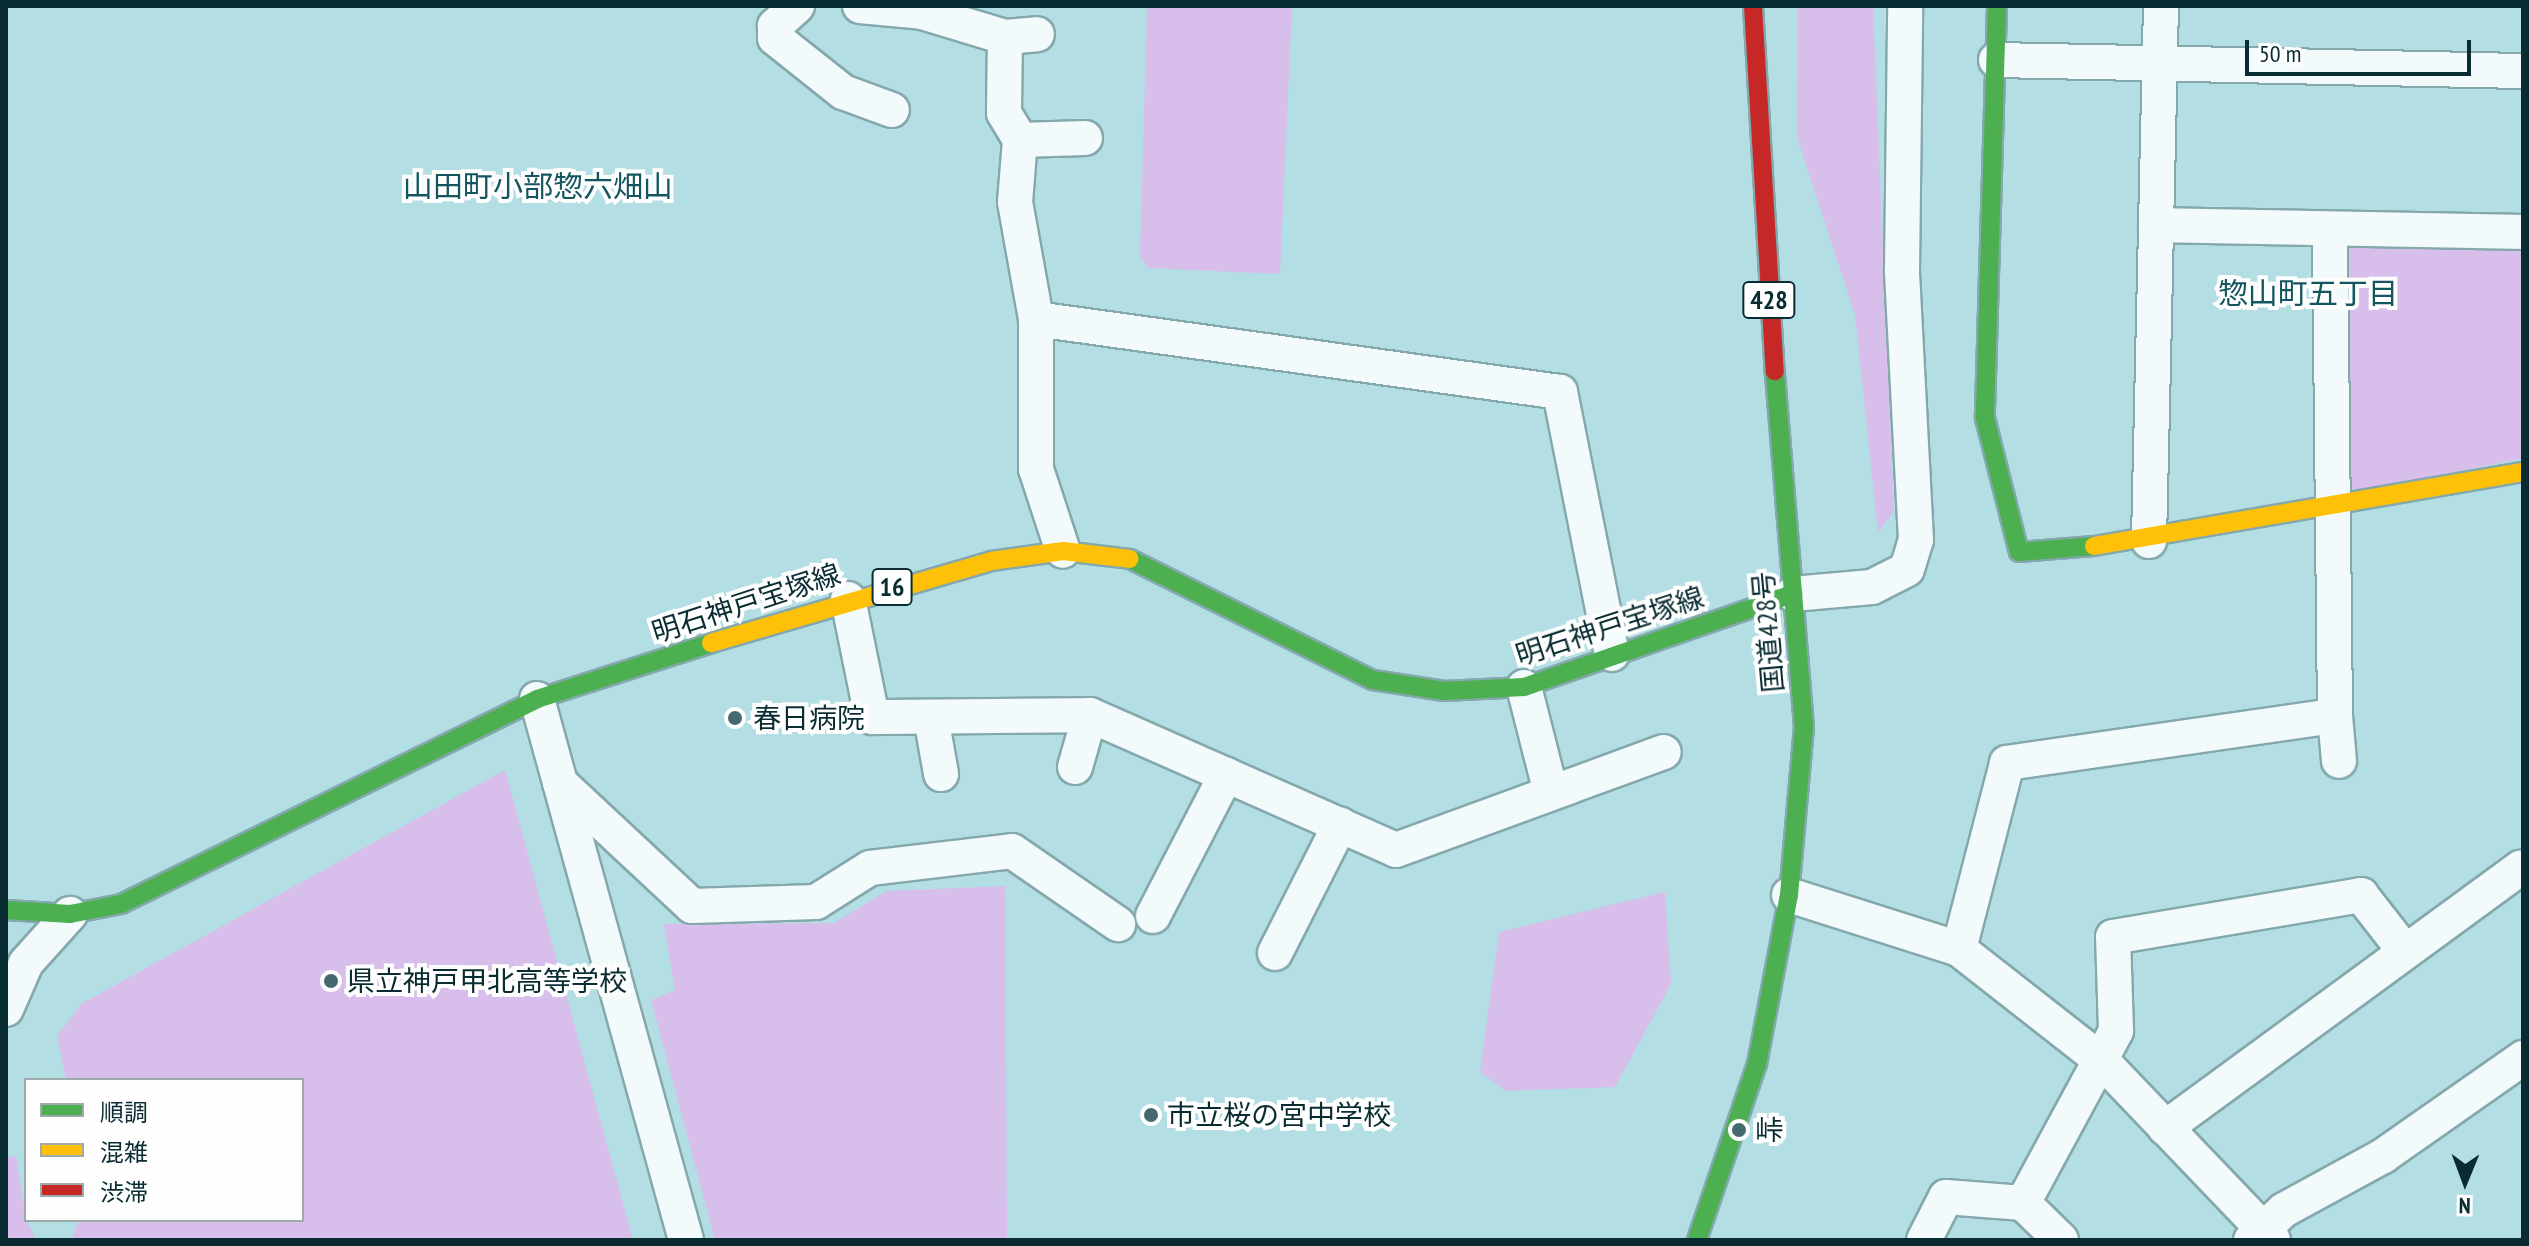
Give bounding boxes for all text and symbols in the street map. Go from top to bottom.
scale bar [2249,24,2475,74]
text: 50 m [2259,38,2301,69]
district label: 山田町小部惣六畑山 [403,168,673,204]
district label: 惣山町五丁目 [2218,275,2398,311]
road number: 428 [1741,278,1797,322]
street label: 明石神戸宝塚線 [648,557,844,649]
road number: 16 [870,565,914,609]
street label: 国道428号 [1746,570,1790,694]
street label: 明石神戸宝塚線 [1512,580,1708,672]
place label: 春日病院 [753,701,865,735]
marker: 春日病院 [724,707,746,729]
place label: 県立神戸甲北高等学校 [347,964,627,998]
marker: 県立神戸甲北高等学校 [322,972,340,990]
legend [24,1078,304,1222]
text: 順調 [100,1097,148,1128]
place label: 市立桜の宮中学校 [1167,1098,1391,1132]
marker: 市立桜の宮中学校 [1142,1106,1160,1124]
place label: 峠 [1755,1113,1783,1147]
marker: 峠 [1730,1121,1748,1139]
text: 混雑 [100,1137,148,1168]
north arrow [2425,1142,2505,1222]
text: 渋滞 [100,1177,148,1208]
text: N [2458,1192,2471,1220]

